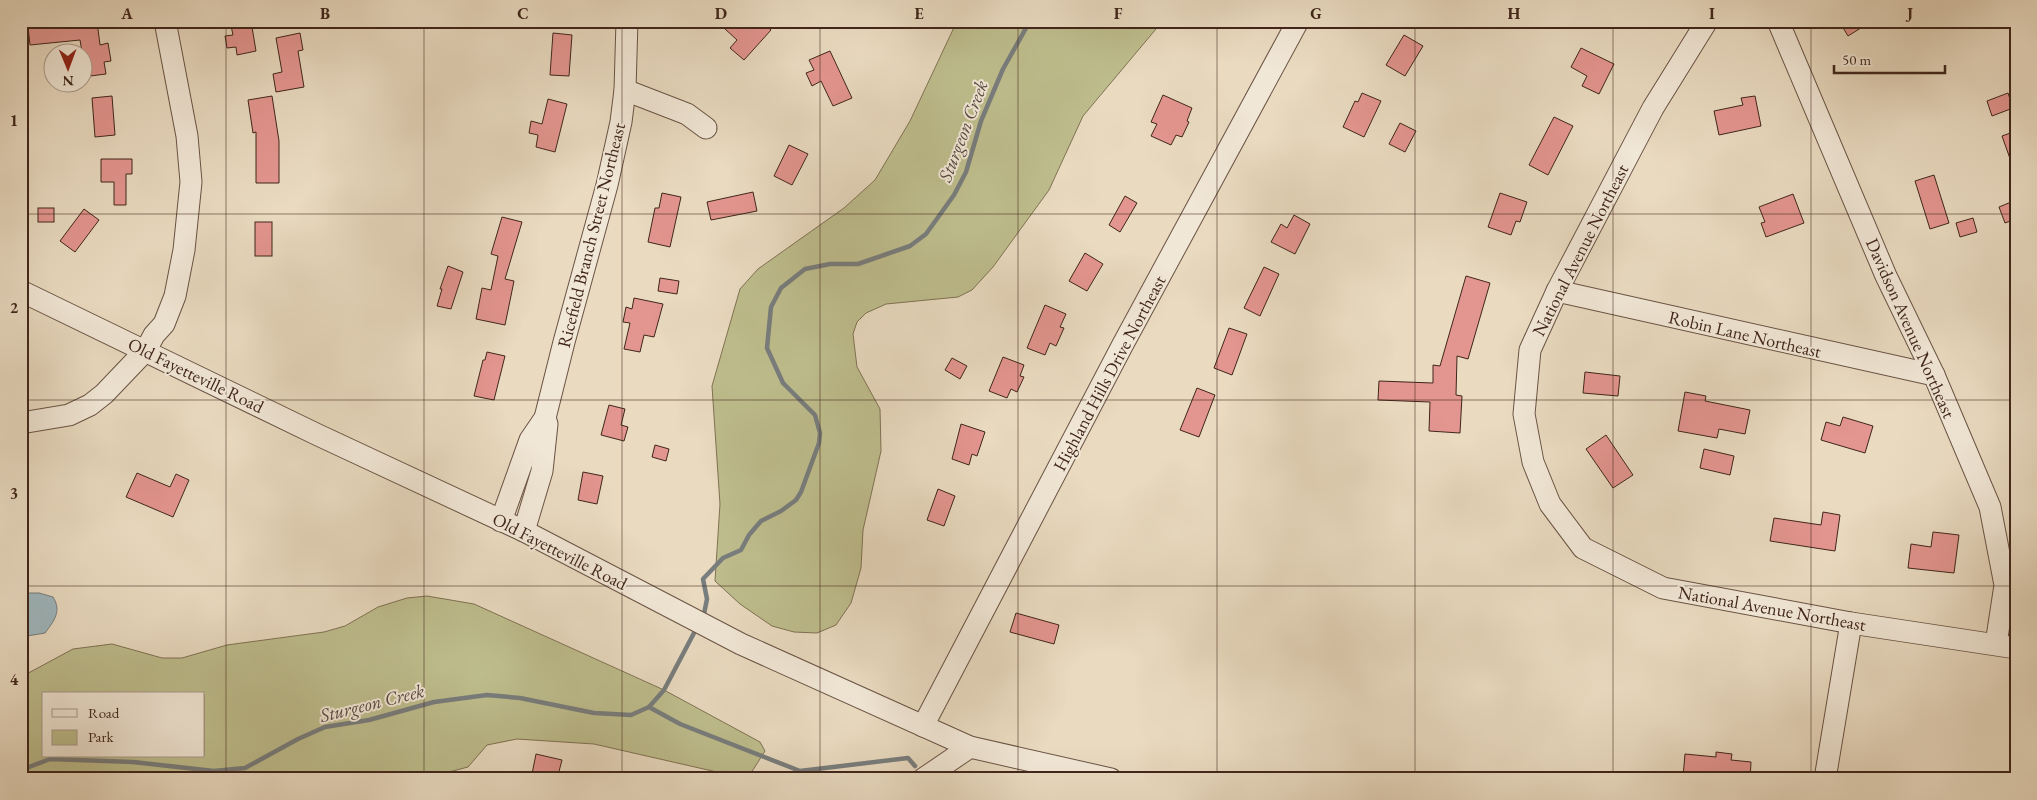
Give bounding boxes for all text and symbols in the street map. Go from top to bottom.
text: A [120,3,133,24]
text: B [320,3,330,24]
text: C [517,3,529,24]
text: D [715,3,727,24]
text: E [914,3,924,24]
text: F [1114,3,1123,24]
text: G [1310,3,1322,24]
text: H [1508,3,1521,24]
text: I [1709,3,1715,24]
text: J [1905,3,1913,24]
north arrow [42,42,92,92]
scale bar [1834,42,1946,74]
text: 50 m [1842,50,1871,69]
text: N [62,72,74,90]
water label: Sturgeon Creek [932,76,994,186]
text: 1 [10,110,18,131]
street label: Ricefield Branch Street Northeast [552,120,630,350]
street label: National Avenue Northeast [1527,160,1634,340]
street label: Davidson Avenue Northeast [1861,234,1961,422]
street label: Highland Hills Drive Northeast [1048,271,1171,475]
text: 2 [10,297,19,318]
street label: Robin Lane Northeast [1666,305,1824,363]
street label: Old Fayetteville Road [124,332,269,418]
text: 3 [10,483,18,504]
street label: Old Fayetteville Road [489,507,632,595]
street label: National Avenue Northeast [1676,580,1868,636]
text: 4 [10,669,19,690]
water label: Sturgeon Creek [316,678,427,728]
legend [42,692,205,758]
text: Road [88,703,120,722]
text: Park [88,727,115,746]

